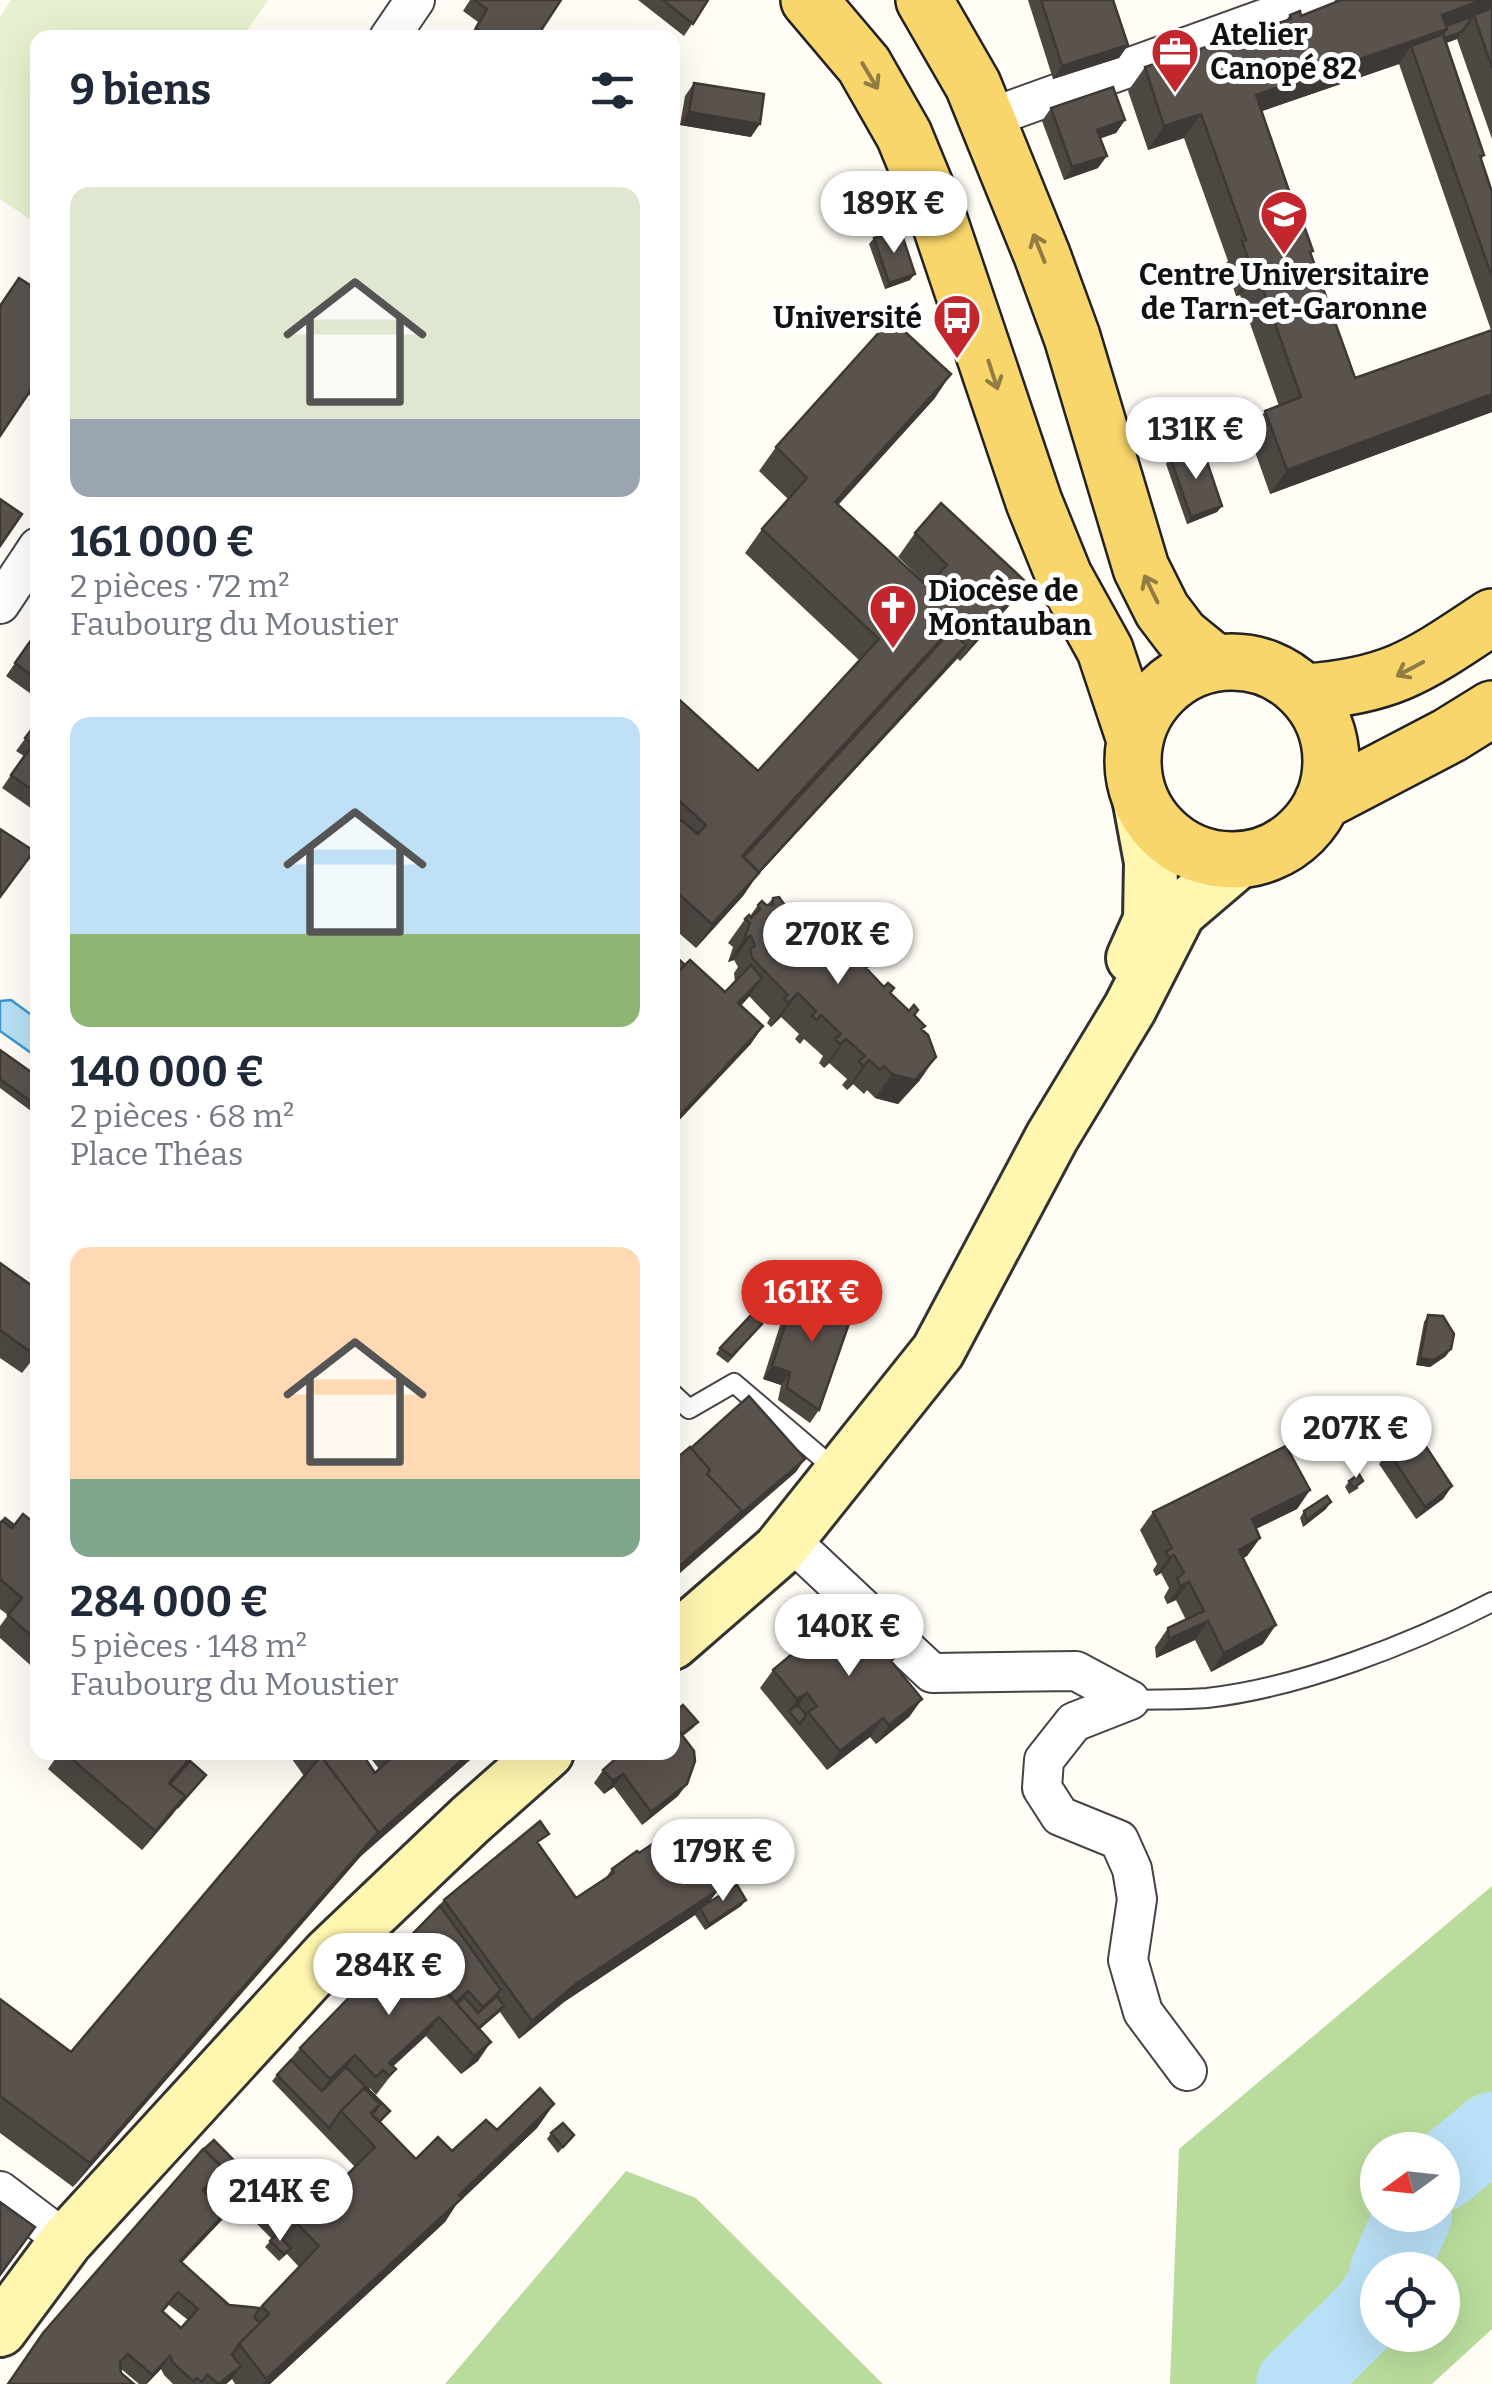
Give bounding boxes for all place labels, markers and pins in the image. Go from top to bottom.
place label: Atelier Canopé 82 [1210,17,1357,87]
office icon: Atelier Canopé 82 [1149,26,1201,94]
pin: 189K € [813,171,975,256]
school or university icon: Centre Universitaire de Tarn-et-Garonne [1258,188,1310,256]
place label: Centre Universitaire de Tarn-et-Garonne [1139,257,1429,327]
bus stop icon: Université [931,292,983,360]
place label: Université [773,300,922,336]
pin: 131K € [1115,397,1277,482]
place label: Diocèse de Montauban [928,573,1092,643]
church icon: Diocèse de Montauban [867,582,919,650]
pin: 270K € [757,902,919,987]
pin: 161K € [731,1260,893,1345]
pin: 207K € [1275,1396,1437,1481]
pin: 140K € [768,1594,930,1679]
pin: 179K € [642,1819,804,1904]
pin: 284K € [308,1933,470,2018]
pin: 214K € [199,2159,361,2244]

